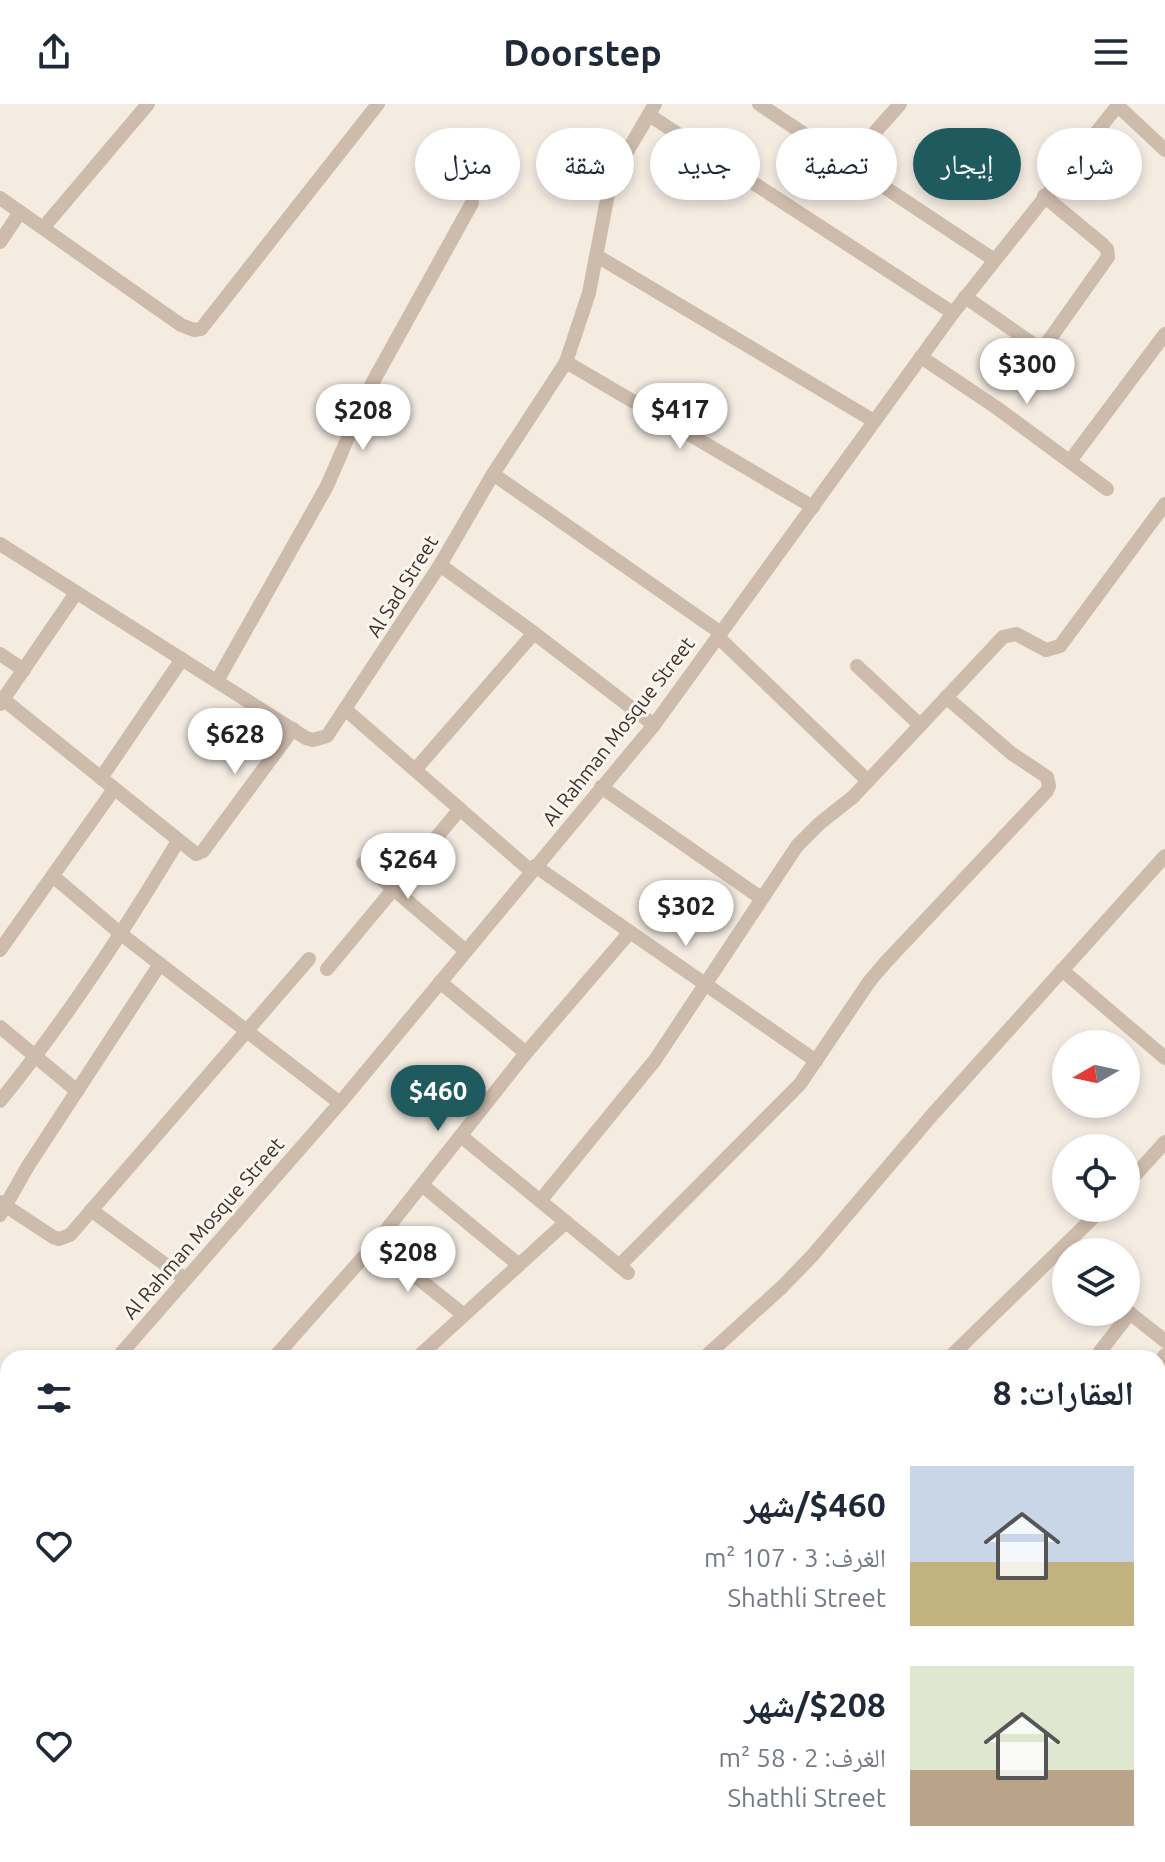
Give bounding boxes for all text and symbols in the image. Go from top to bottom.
icon: share [32,30,76,74]
icon: menu [1089,30,1133,74]
text: Doorstep [503,32,662,73]
chip: منزل [415,128,520,200]
chip: شقة [536,128,634,200]
chip: جديد [650,128,760,200]
chip: تصفية [776,128,897,200]
chip: إيجار [913,128,1021,200]
chip: شراء [1037,128,1142,200]
pin: $300 [980,338,1074,406]
text: $300 [998,349,1056,378]
pin: $417 [633,383,727,451]
pin: $208 [316,384,410,452]
text: $417 [651,394,709,423]
text: $208 [334,395,392,424]
street label: Al Sad Street [362,531,442,641]
street label: Al Rahman Mosque Street [537,632,699,830]
pin: $628 [188,708,282,776]
text: $628 [206,719,264,748]
pin: $264 [361,833,455,901]
text: $264 [379,844,437,873]
pin: $302 [639,880,733,948]
text: $302 [657,891,715,920]
north arrow [1052,1030,1140,1118]
map controls [1052,1030,1140,1326]
pin: $460 [391,1065,485,1133]
text: $460 [409,1076,467,1105]
street label: Al Rahman Mosque Street [118,1132,288,1323]
button: locate [1052,1134,1140,1222]
pin: $208 [361,1226,455,1294]
text: $208 [379,1237,437,1266]
button: layers [1052,1238,1140,1326]
text: العقارات: 8 [992,1373,1134,1411]
icon: filters [32,1376,76,1420]
text: $460/شهر [744,1485,886,1523]
icon: home [974,1498,1070,1594]
icon: heart [32,1524,76,1568]
text: الغرف: 3 · 107 m² [704,1543,886,1572]
text: Shathli Street [727,1583,886,1612]
text: $208/شهر [744,1685,886,1723]
icon: home [974,1698,1070,1794]
icon: heart [32,1724,76,1768]
text: الغرف: 2 · 58 m² [719,1743,886,1772]
text: Shathli Street [727,1783,886,1812]

